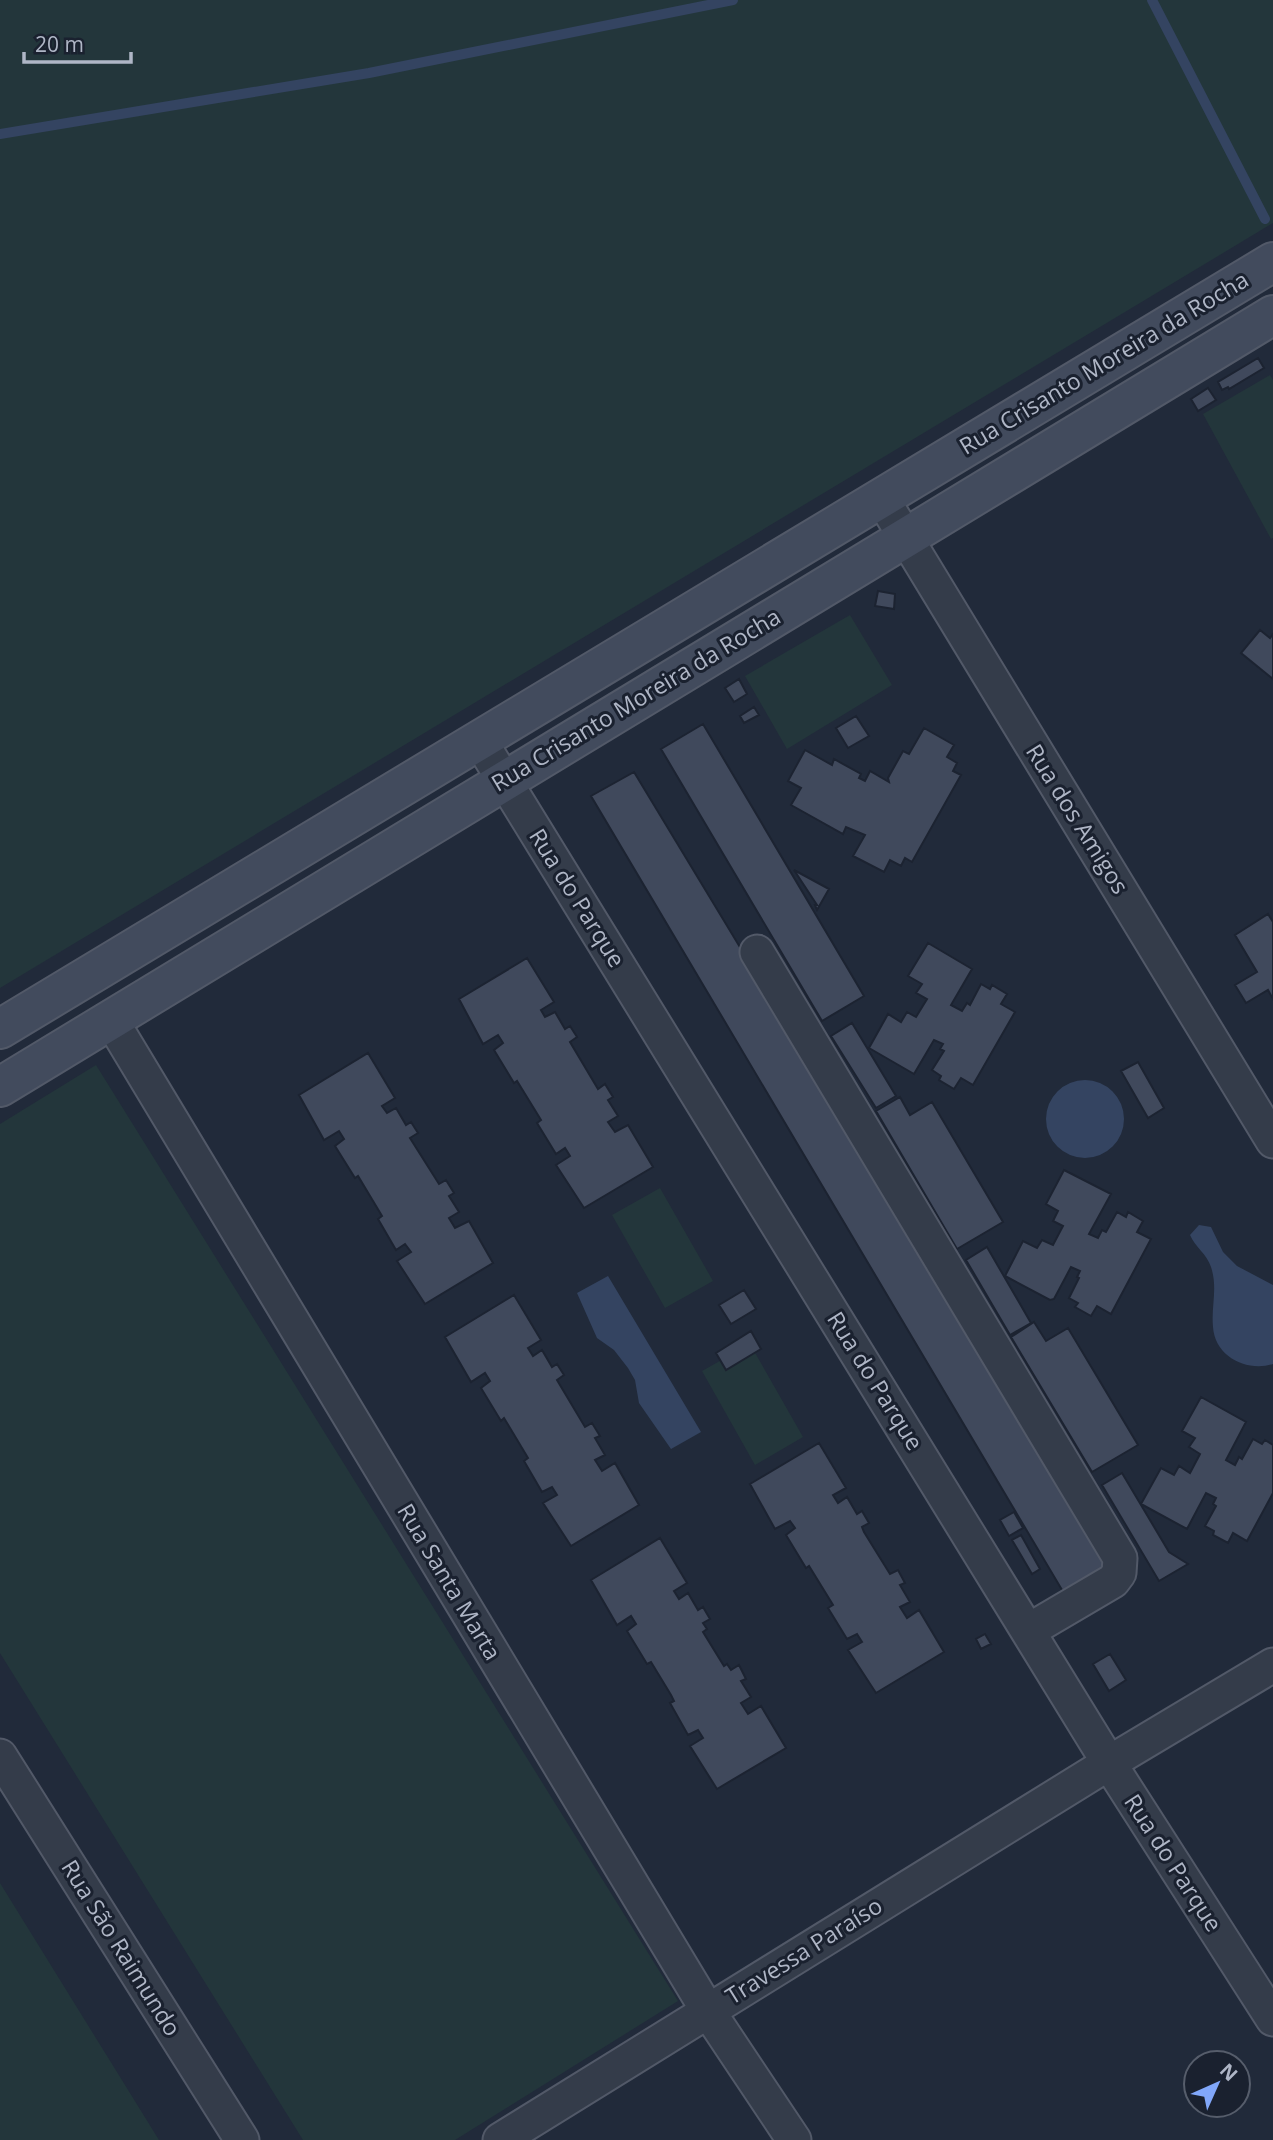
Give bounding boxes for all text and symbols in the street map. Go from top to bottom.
scale bar [24,21,131,65]
text: 20 m [35,30,84,58]
street label: Rua Crisanto Moreira da Rocha [953,263,1254,461]
street label: Rua Crisanto Moreira da Rocha [485,600,786,798]
street label: Rua dos Amigos [1019,738,1137,899]
street label: Rua do Parque [522,822,633,973]
street label: Rua do Parque [820,1305,931,1456]
street label: Rua Santa Marta [390,1497,509,1666]
street label: Rua do Parque [1117,1787,1230,1937]
street label: Rua São Raimundo [55,1853,189,2042]
street label: Travessa Paraíso [719,1889,888,2011]
north arrow [1182,2049,1252,2119]
text: N [1214,2057,1244,2087]

